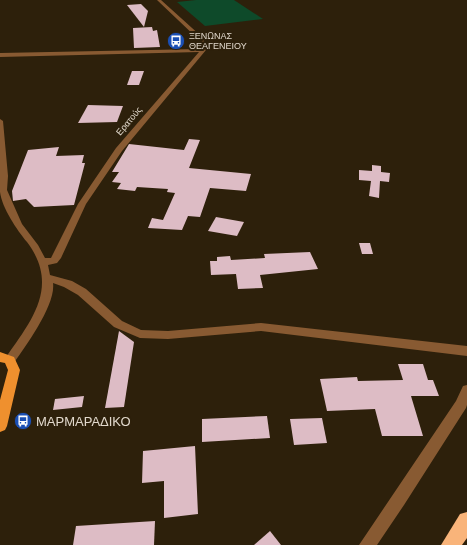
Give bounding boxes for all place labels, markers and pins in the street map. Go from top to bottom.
bus stop icon: ΞΕΝΩΝΑΣ ΘΕΑΓΕΝΕΙΟΥ [166,31,186,51]
place label: ΞΕΝΩΝΑΣ ΘΕΑΓΕΝΕΙΟΥ [189,31,247,51]
bus stop icon: ΜΑΡΜΑΡΑΔΙΚΟ [13,411,33,431]
place label: ΜΑΡΜΑΡΑΔΙΚΟ [36,414,131,429]

